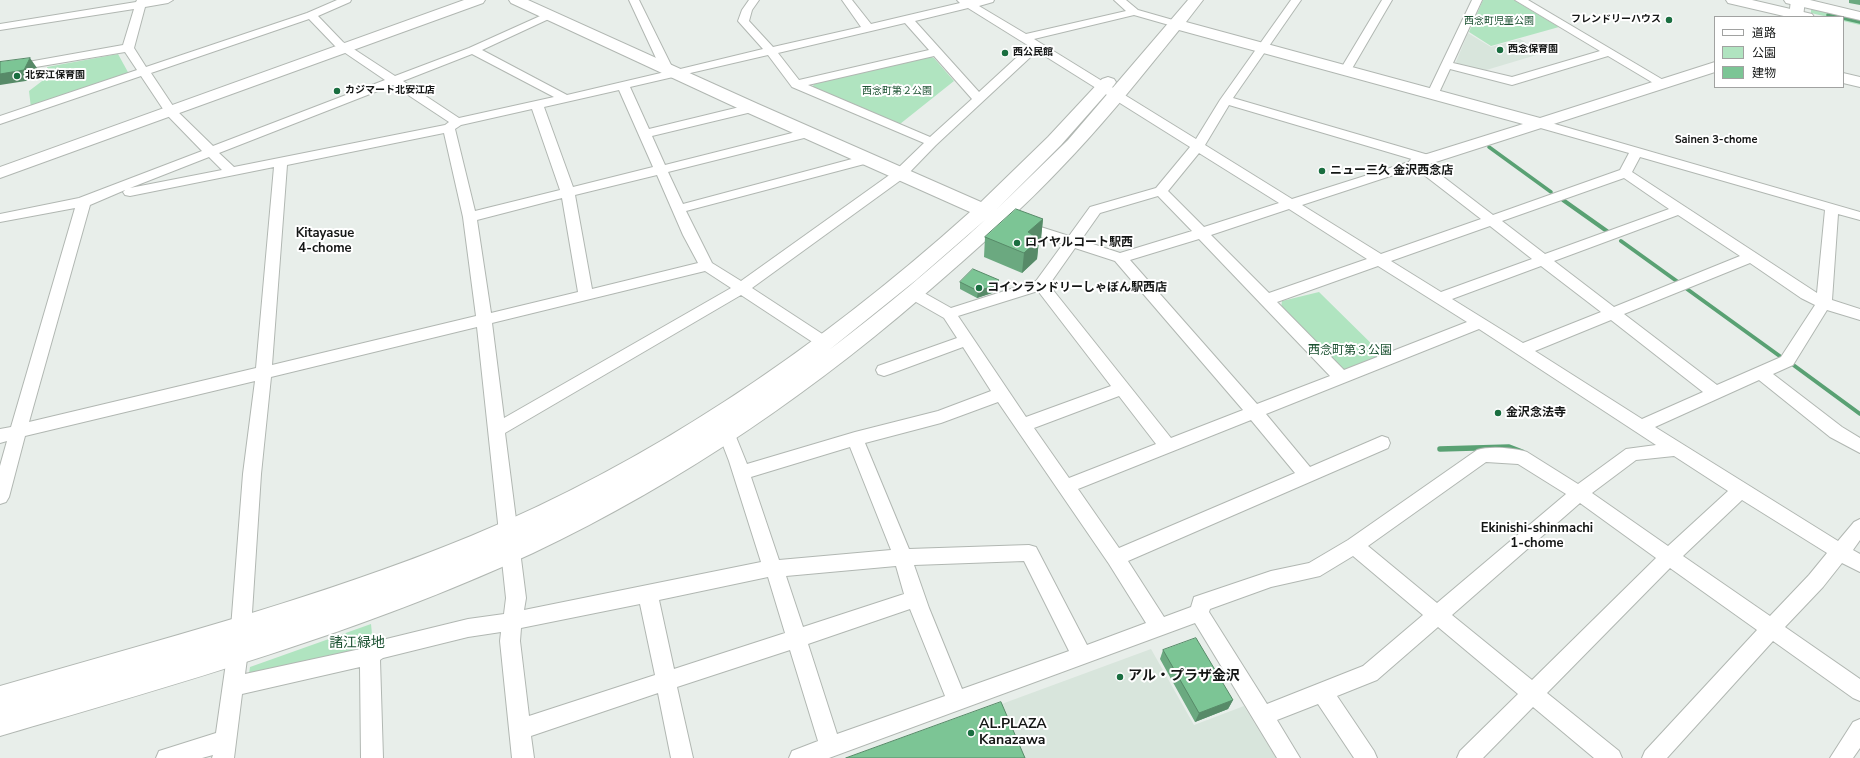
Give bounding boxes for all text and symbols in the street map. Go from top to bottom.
place label: フレンドリーハウス [1571,14,1661,26]
marker: フレンドリーハウス [1664,15,1674,25]
park label: 西念町児童公園 [1464,16,1534,28]
legend [1714,16,1844,88]
text: 道路 [1752,25,1776,41]
place label: 西念保育園 [1508,44,1558,56]
marker: 西念保育園 [1495,45,1505,55]
text: 公園 [1752,45,1776,61]
place label: 西公民館 [1013,47,1053,59]
marker: 西公民館 [1000,48,1010,58]
text: 建物 [1752,65,1776,81]
place label: 北安江保育園 [25,70,85,82]
marker: 北安江保育園 [12,71,22,81]
place label: カジマート北安江店 [345,85,435,97]
marker: カジマート北安江店 [332,86,342,96]
park label: 西念町第２公園 [862,86,932,98]
district label: Sainen 3-chome [1675,133,1757,147]
place label: ニュー三久 金沢西念店 [1330,164,1453,178]
marker: ニュー三久 金沢西念店 [1317,166,1327,176]
district label: Kitayasue 4-chome [296,226,354,257]
place label: ロイヤルコート駅西 [1025,236,1133,250]
marker: ロイヤルコート駅西 [1012,238,1022,248]
place label: コインランドリーしゃぼん駅西店 [987,281,1167,295]
marker: コインランドリーしゃぼん駅西店 [974,283,984,293]
park label: 西念町第３公園 [1308,344,1392,358]
place label: 金沢念法寺 [1506,406,1566,420]
marker: 金沢念法寺 [1493,408,1503,418]
district label: Ekinishi-shinmachi 1-chome [1481,521,1593,552]
park label: 諸江緑地 [329,636,385,652]
place label: アル・プラザ金沢 [1128,669,1240,685]
marker: アル・プラザ金沢 [1115,672,1125,682]
place label: AL.PLAZA Kanazawa [979,717,1047,750]
marker: AL.PLAZA Kanazawa [966,728,976,738]

